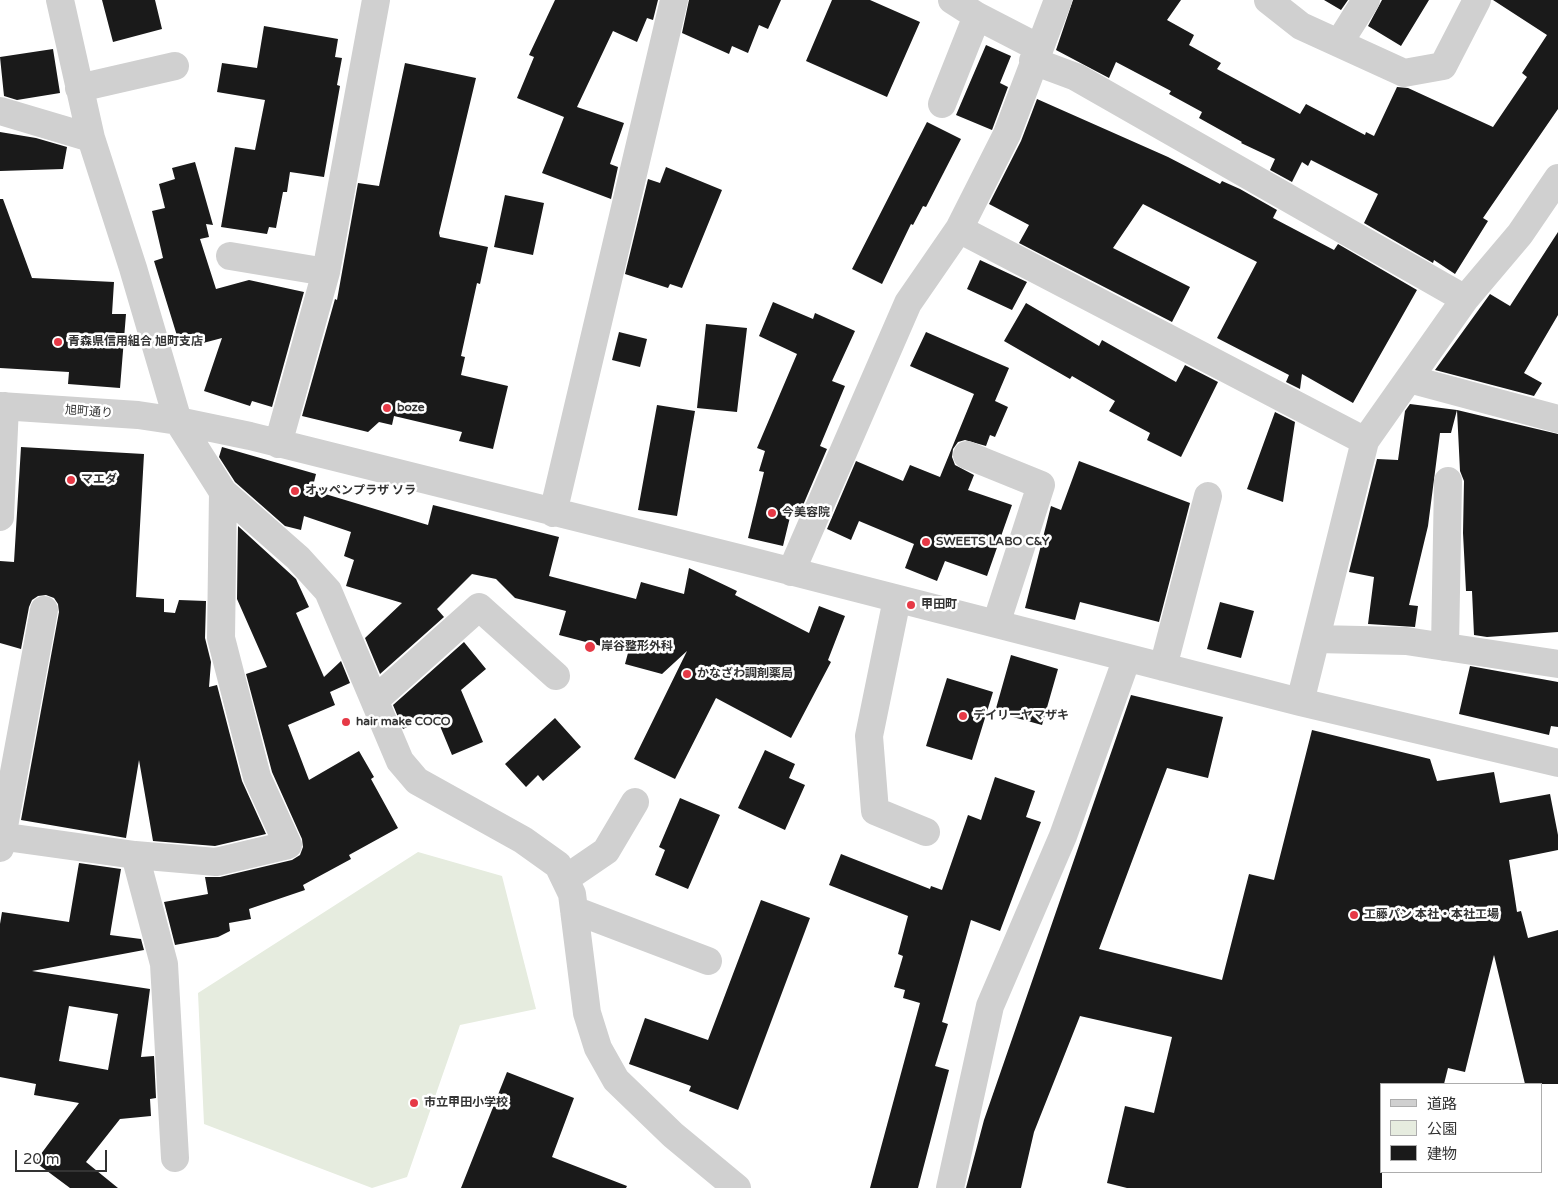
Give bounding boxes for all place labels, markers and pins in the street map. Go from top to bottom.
place label: 青森県信用組合 旭町支店 [68,335,203,349]
marker: 青森県信用組合 旭町支店 [52,336,64,348]
place label: boze [397,401,425,415]
marker: boze [381,402,393,414]
place label: マエダ [81,473,117,487]
marker: マエダ [65,474,77,486]
place label: オッペンプラザ ソラ [305,484,416,498]
marker: オッペンプラザ ソラ [289,485,301,497]
place label: 今美容院 [782,506,830,520]
marker: 今美容院 [766,507,778,519]
place label: SWEETS LABO C&Y [936,535,1049,549]
marker: SWEETS LABO C&Y [920,536,932,548]
place label: 甲田町 [921,598,957,612]
marker: 甲田町 [905,599,917,611]
marker: 岸谷整形外科 [583,640,597,654]
place label: 岸谷整形外科 [601,640,673,654]
place label: かなざわ調剤薬局 [697,667,793,681]
marker: かなざわ調剤薬局 [681,668,693,680]
place label: デイリーヤマザキ [973,709,1069,723]
marker: デイリーヤマザキ [957,710,969,722]
place label: hair make COCO [356,715,451,729]
marker: hair make COCO [340,716,352,728]
place label: 工藤パン 本社・本社工場 [1364,908,1499,922]
marker: 工藤パン 本社・本社工場 [1348,909,1360,921]
place label: 市立甲田小学校 [424,1096,508,1110]
marker: 市立甲田小学校 [408,1097,420,1109]

